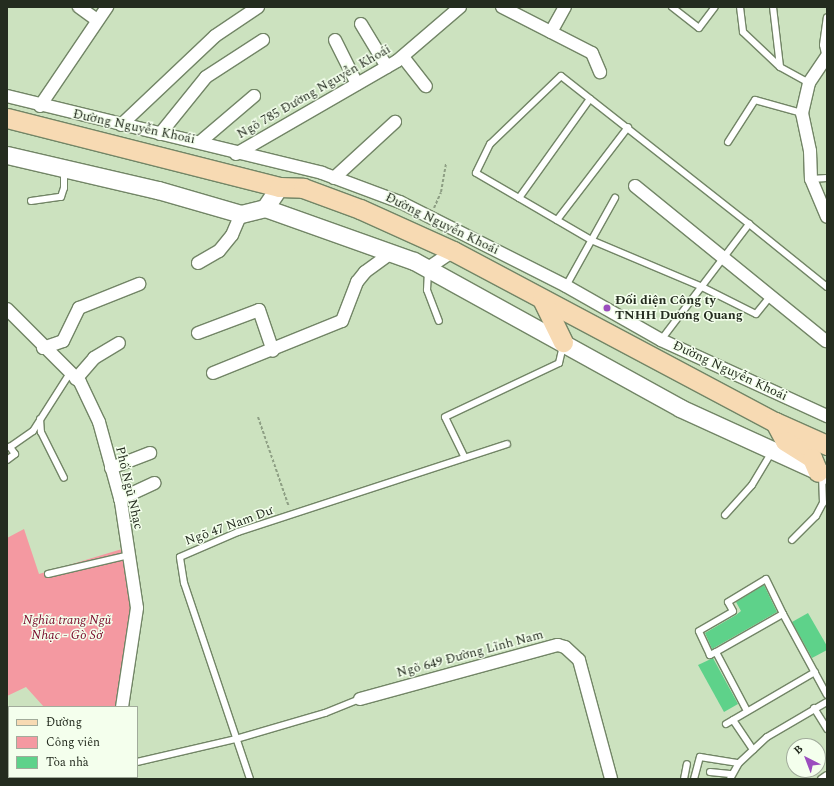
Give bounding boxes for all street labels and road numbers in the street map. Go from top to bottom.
street label: Ngõ 785 Đường Nguyễn Khoái [234,42,394,142]
street label: Đường Nguyễn Khoái [71,106,197,148]
street label: Đường Nguyễn Khoái [383,190,501,258]
street label: Đường Nguyễn Khoái [670,338,790,404]
street label: Phố Ngũ Nhạc [112,445,146,531]
street label: Ngõ 47 Nam Dư [183,503,275,549]
street label: Ngõ 649 Đường Lĩnh Nam [395,627,545,681]

